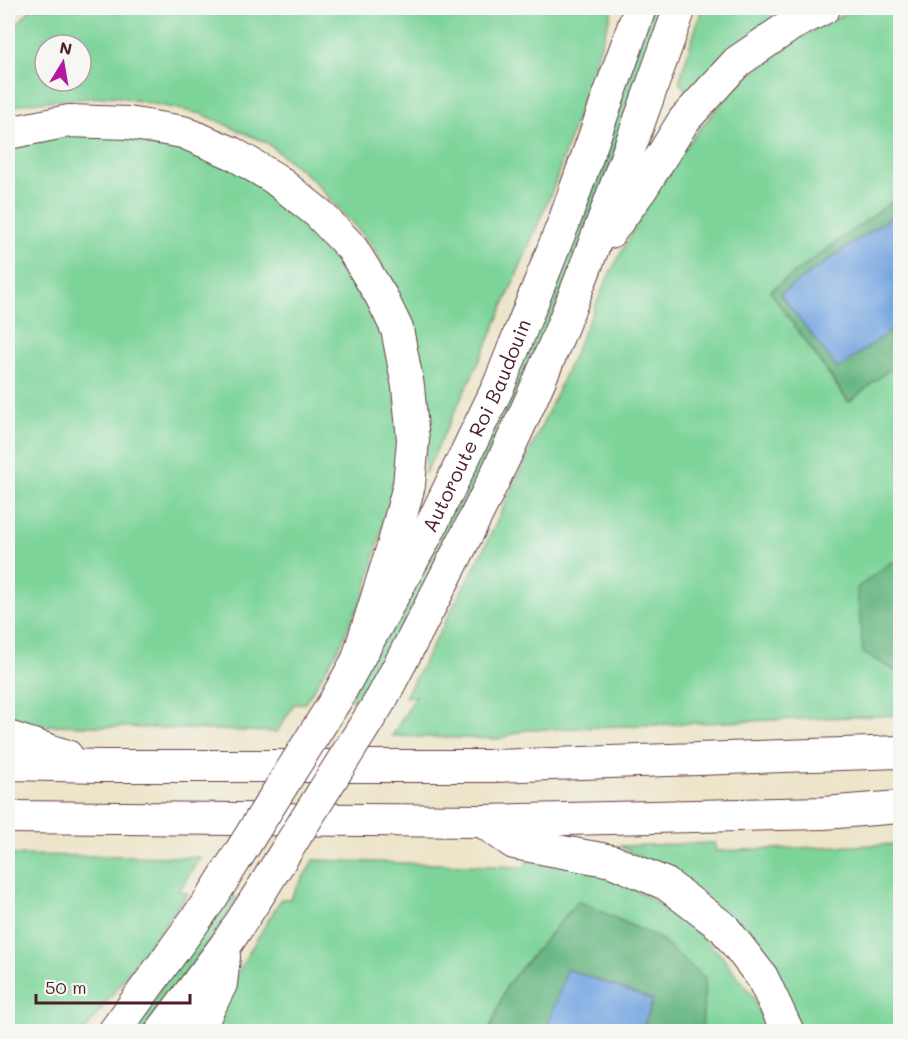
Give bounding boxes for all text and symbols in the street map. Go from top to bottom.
north arrow [33,33,93,93]
text: N [58,36,74,59]
street label: Autoroute Roi Baudouin [416,315,536,536]
scale bar [36,967,190,1005]
text: 50 m [45,975,87,999]

